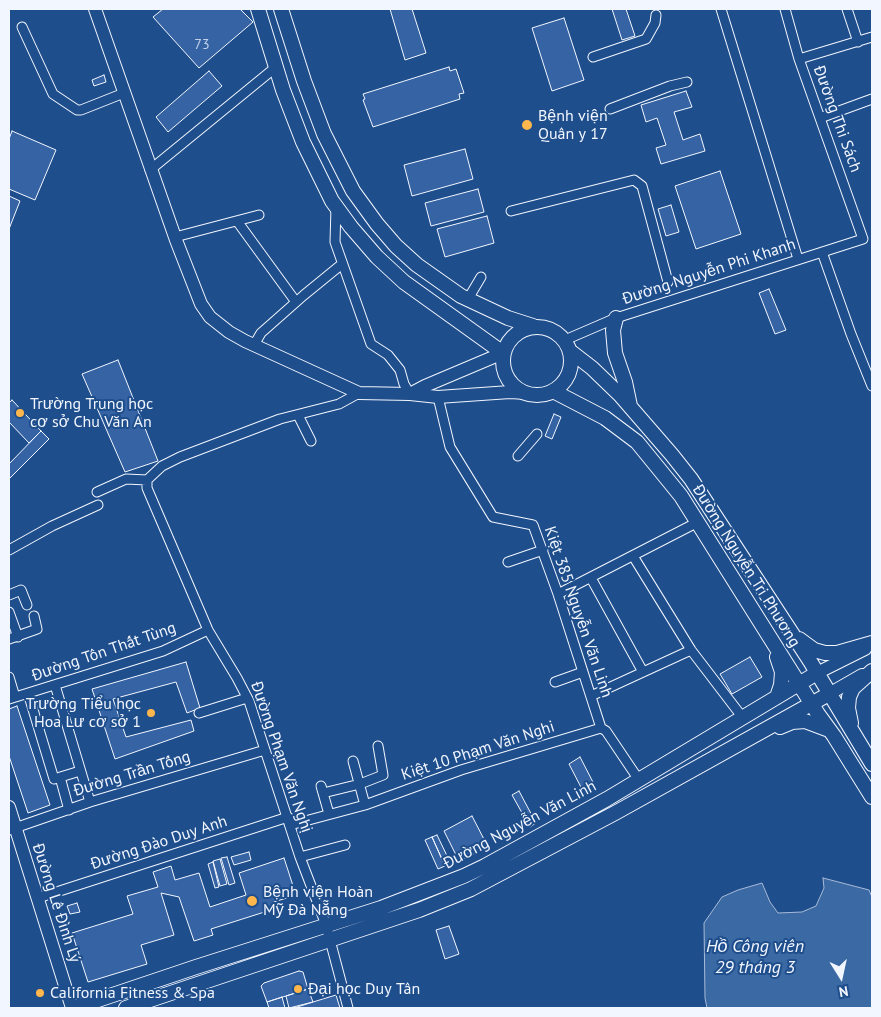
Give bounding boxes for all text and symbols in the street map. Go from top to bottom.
house number: 73 [194,37,210,53]
street label: Đường Thi Sách [809,63,865,175]
place label: Bệnh viện Quân y 17 [538,106,608,144]
marker: Bệnh viện Quân y 17 [520,118,534,132]
street label: Đường Nguyễn Phi Khanh [620,235,798,309]
place label: Trường Trung học cơ sở Chu Văn An [30,394,153,432]
marker: Trường Trung học cơ sở Chu Văn An [14,407,26,419]
street label: Đường Nguyễn Tri Phương [688,481,804,651]
street label: Kiệt 385 Nguyễn Văn Linh [540,524,616,700]
street label: Đường Tôn Thất Tùng [29,618,179,686]
street label: Đường Phạm Văn Nghị [246,679,316,835]
place label: Trường Tiểu học Hoa Lư cơ sở 1 [26,694,141,732]
marker: Trường Tiểu học Hoa Lư cơ sở 1 [145,707,157,719]
street label: Kiệt 10 Phạm Văn Nghi [399,717,557,785]
street label: Đường Trần Tống [71,747,193,801]
street label: Đường Nguyễn Văn Linh [440,777,600,873]
street label: Đường Đào Duy Anh [88,812,230,874]
street label: Đường Lê Đình Lý [28,841,84,965]
place label: Bệnh viện Hoàn Mỹ Đà Nẵng [263,882,373,920]
marker: Bệnh viện Hoàn Mỹ Đà Nẵng [245,894,259,908]
water label: Hồ Công viên 29 tháng 3 [706,936,804,979]
north arrow [816,952,866,1002]
place label: Đại học Duy Tân [308,979,420,999]
text: N [838,982,850,1001]
place label: California Fitness & Spa [50,983,215,1003]
marker: Đại học Duy Tân [292,983,304,995]
marker: California Fitness & Spa [34,987,46,999]

